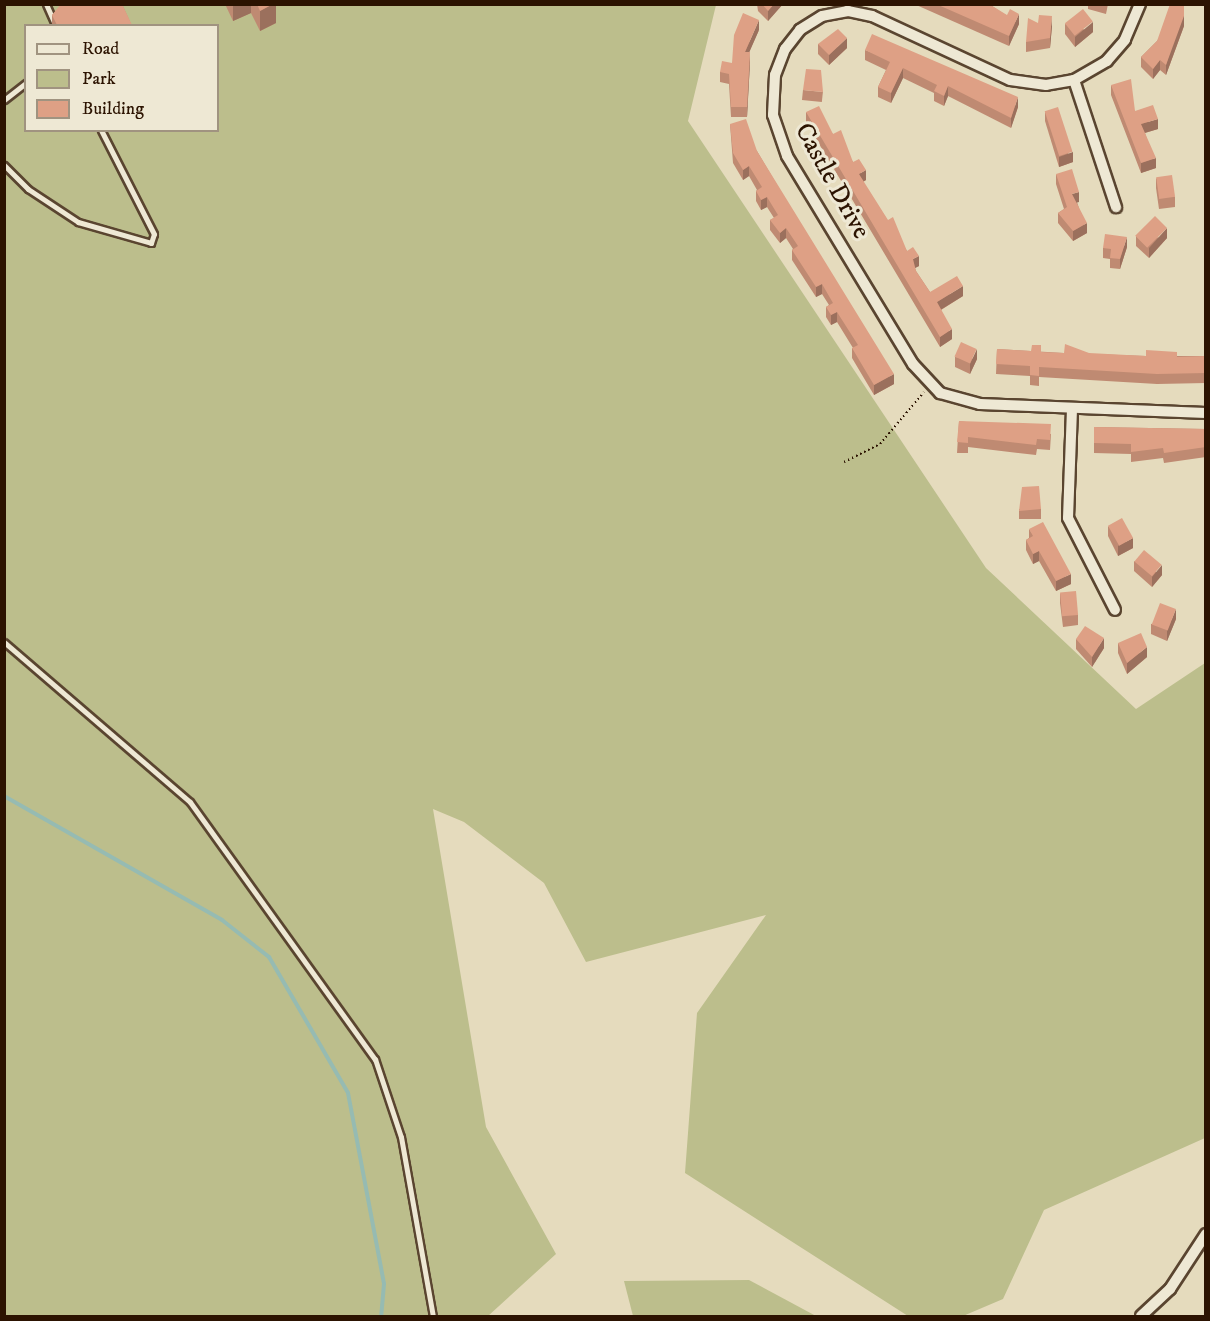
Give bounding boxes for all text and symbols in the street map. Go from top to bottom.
legend [24,24,219,132]
text: Road [82,38,119,60]
text: Park [82,68,116,90]
text: Building [82,98,144,120]
street label: Castle Drive [787,118,877,244]

